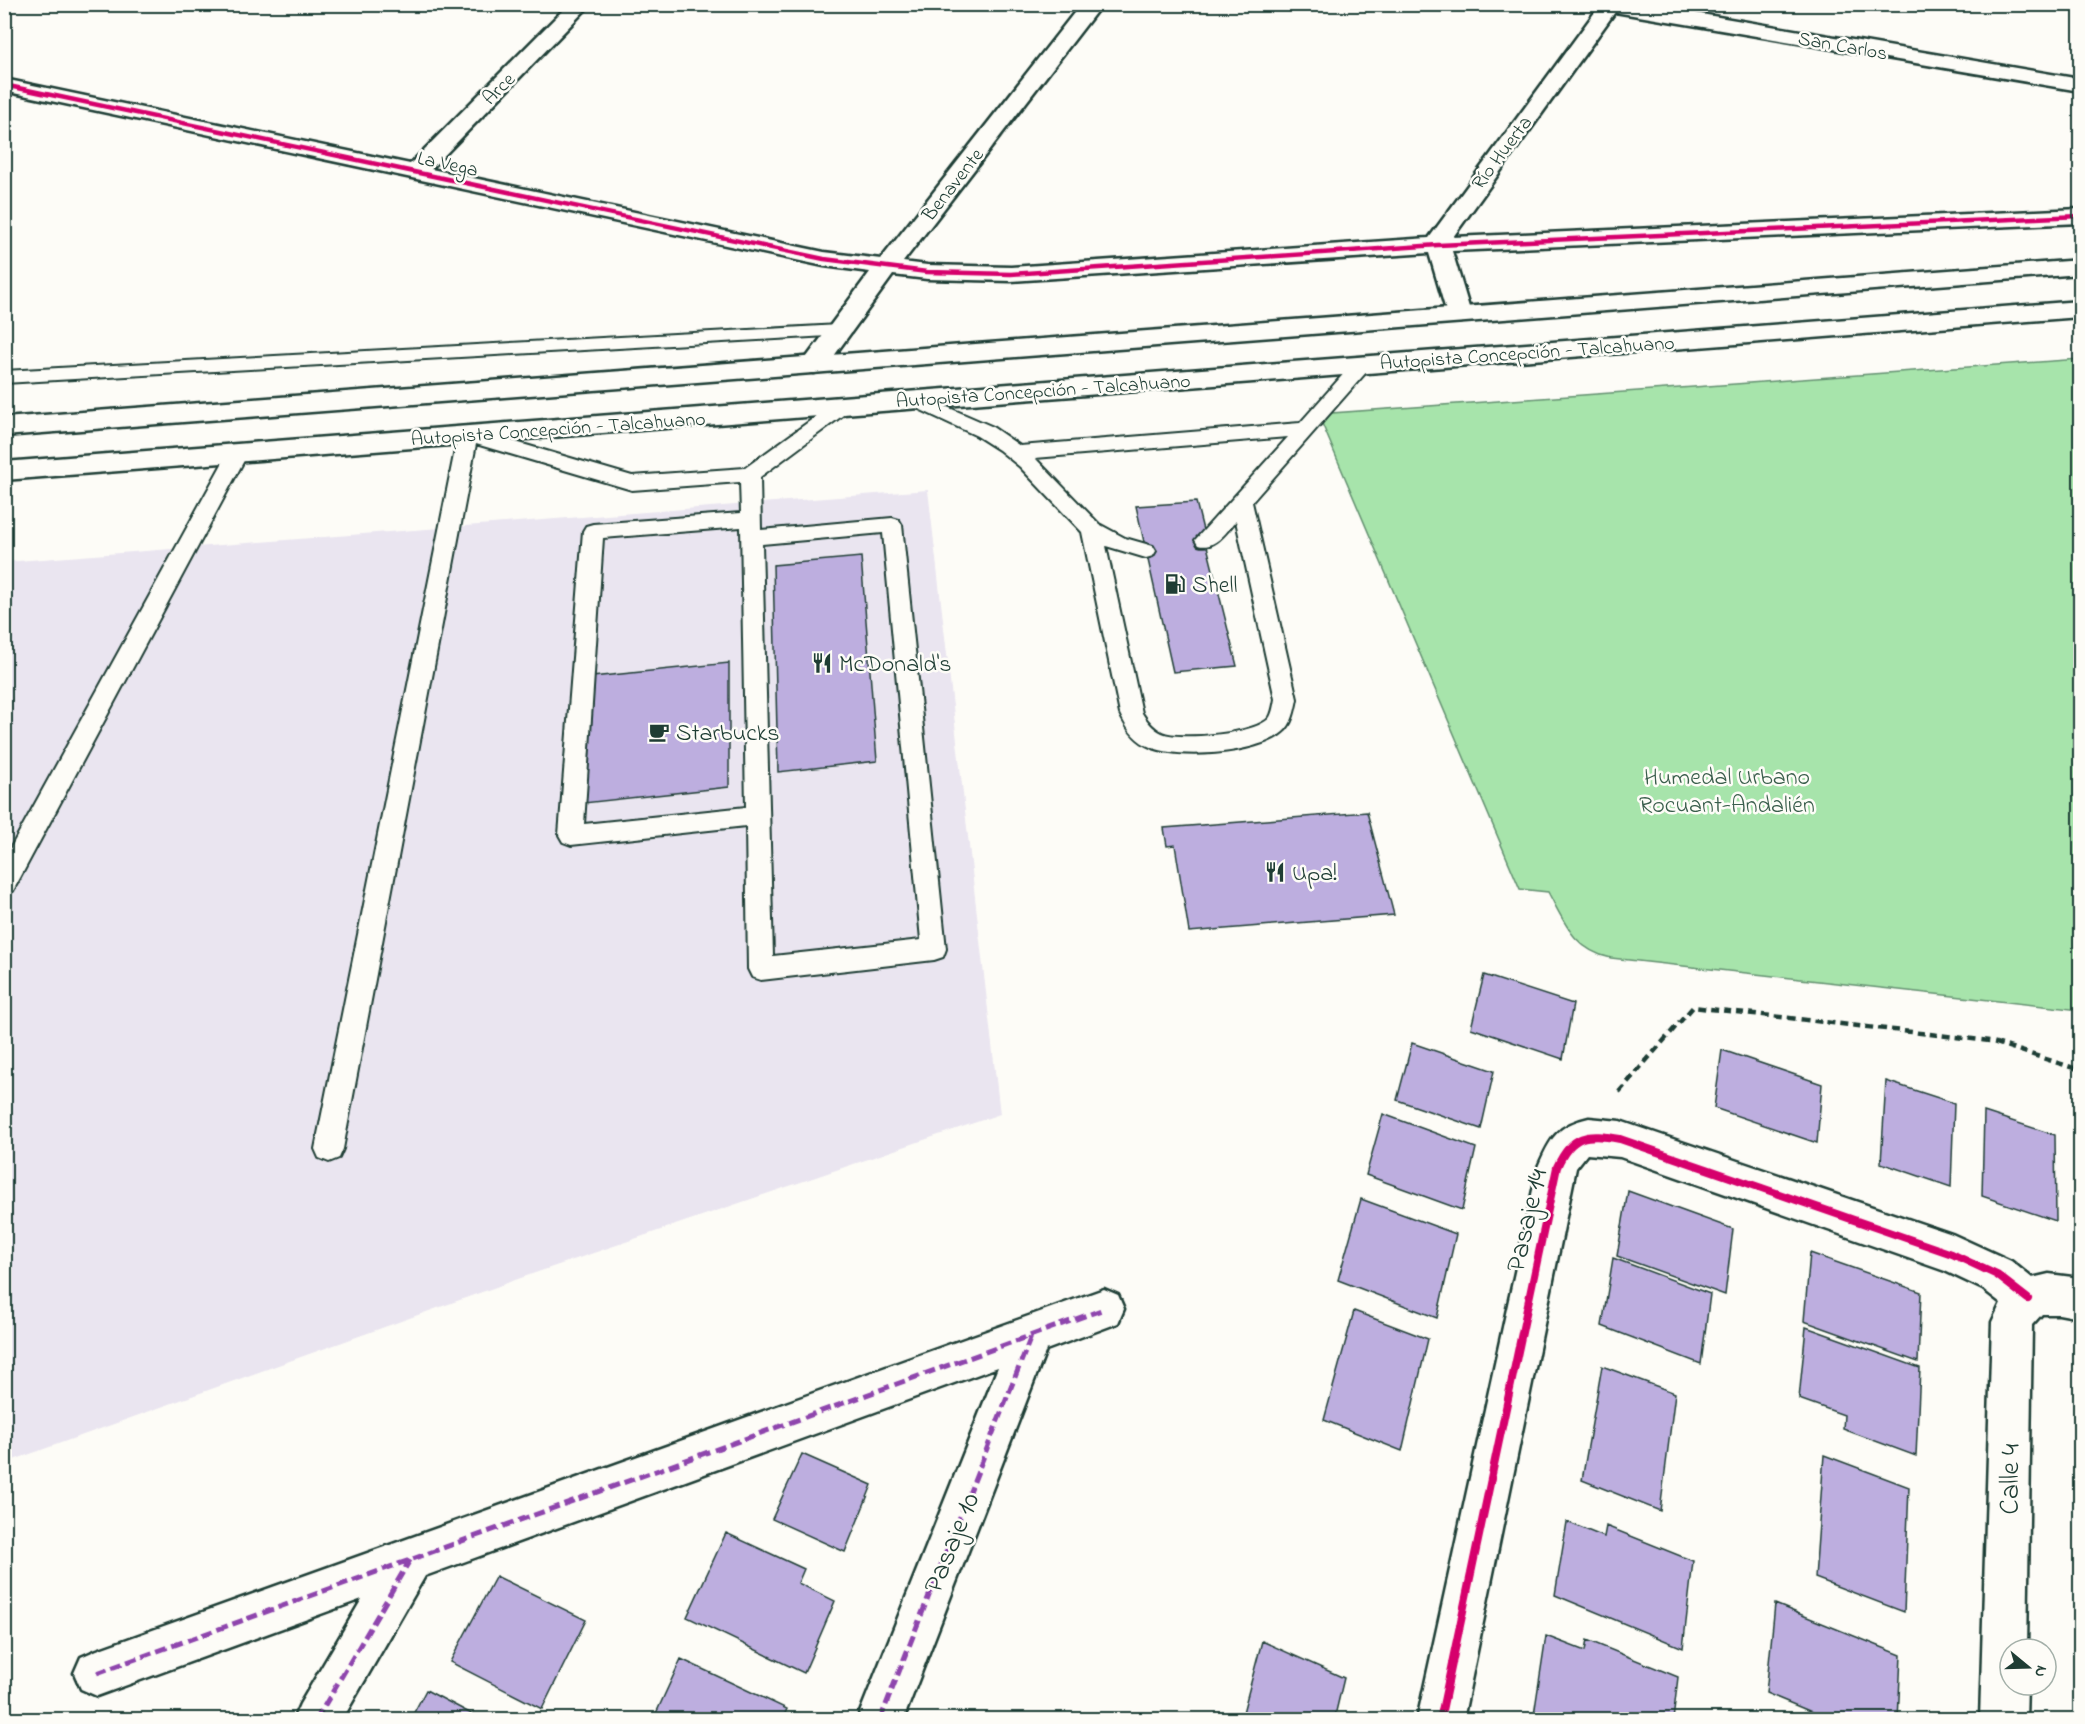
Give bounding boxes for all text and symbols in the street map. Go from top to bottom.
street label: San Carlos [1796,25,1890,70]
street label: Arce [477,67,523,113]
street label: Río Huerta [1466,111,1540,196]
street label: Benavente [915,143,992,229]
street label: La Vega [414,145,481,187]
street label: Autopista Concepción - Talcahuano [1379,330,1676,379]
street label: Autopista Concepción - Talcahuano [895,368,1192,417]
street label: Autopista Concepción - Talcahuano [410,406,707,455]
place label: Shell [1192,569,1238,604]
fuel station icon: Shell [1163,572,1187,596]
place label: McDonald's [839,648,951,683]
restaurant icon: McDonald's [810,651,834,675]
place label: Starbucks [676,717,780,752]
cafe icon: Starbucks [647,720,671,744]
park label: Humedal Urbano Rocuant-Andalién [1639,761,1815,824]
place label: Upa! [1292,857,1337,892]
restaurant icon: Upa! [1263,860,1287,884]
street label: Pasaje 14 [1497,1165,1560,1276]
street label: Calle 4 [1990,1443,2033,1515]
street label: Pasaje 10 [915,1487,992,1600]
north arrow [1998,1637,2058,1697]
text: N [2027,1662,2053,1680]

